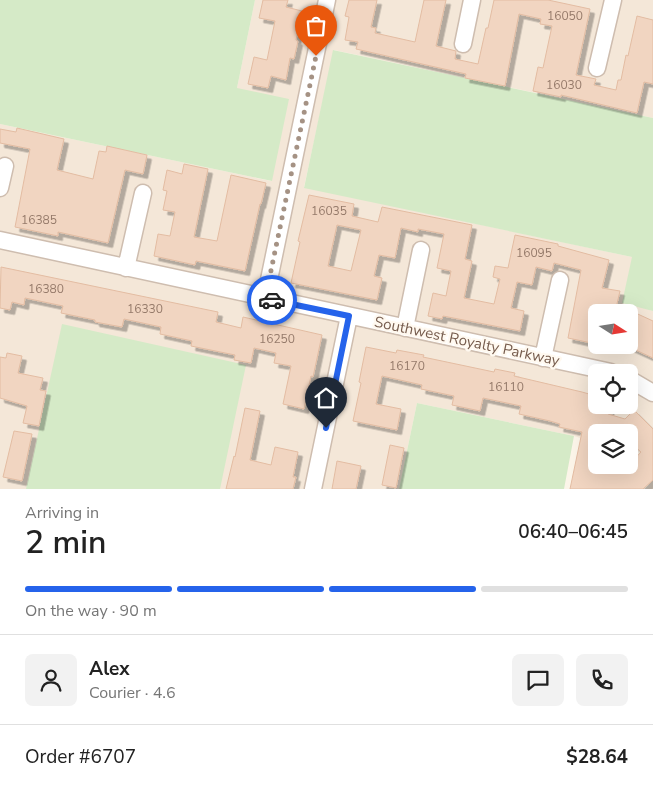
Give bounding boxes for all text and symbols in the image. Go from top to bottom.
pin [295,5,337,56]
house number: 16050 [547,8,583,24]
icon: bag [302,12,330,40]
house number: 16030 [546,77,582,93]
house number: 16035 [311,203,347,219]
house number: 16385 [21,212,57,228]
house number: 16095 [516,245,552,261]
courier [247,275,297,325]
house number: 16380 [28,281,64,297]
icon: car [258,286,286,314]
house number: 16330 [127,301,163,317]
north arrow [588,304,638,354]
map controls [588,304,638,474]
street label: Southwest Royalty Parkway [372,312,562,370]
house number: 16250 [259,331,295,347]
house number: 16170 [389,358,425,374]
button: locate [588,364,638,414]
pin [305,377,347,428]
house number: 16110 [488,379,524,395]
icon: home [312,384,340,412]
button: layers [588,424,638,474]
text: Arriving in [25,502,99,524]
text: 06:40–06:45 [518,519,628,545]
text: 2 min [25,521,107,564]
text: On the way · 90 m [25,600,157,622]
button: person [25,654,77,706]
button: chat [512,654,564,706]
button: phone [576,654,628,706]
text: Alex [89,656,130,682]
text: Courier · 4.6 [89,682,175,704]
text: Order #6707 [25,744,136,770]
text: $28.64 [566,744,628,770]

